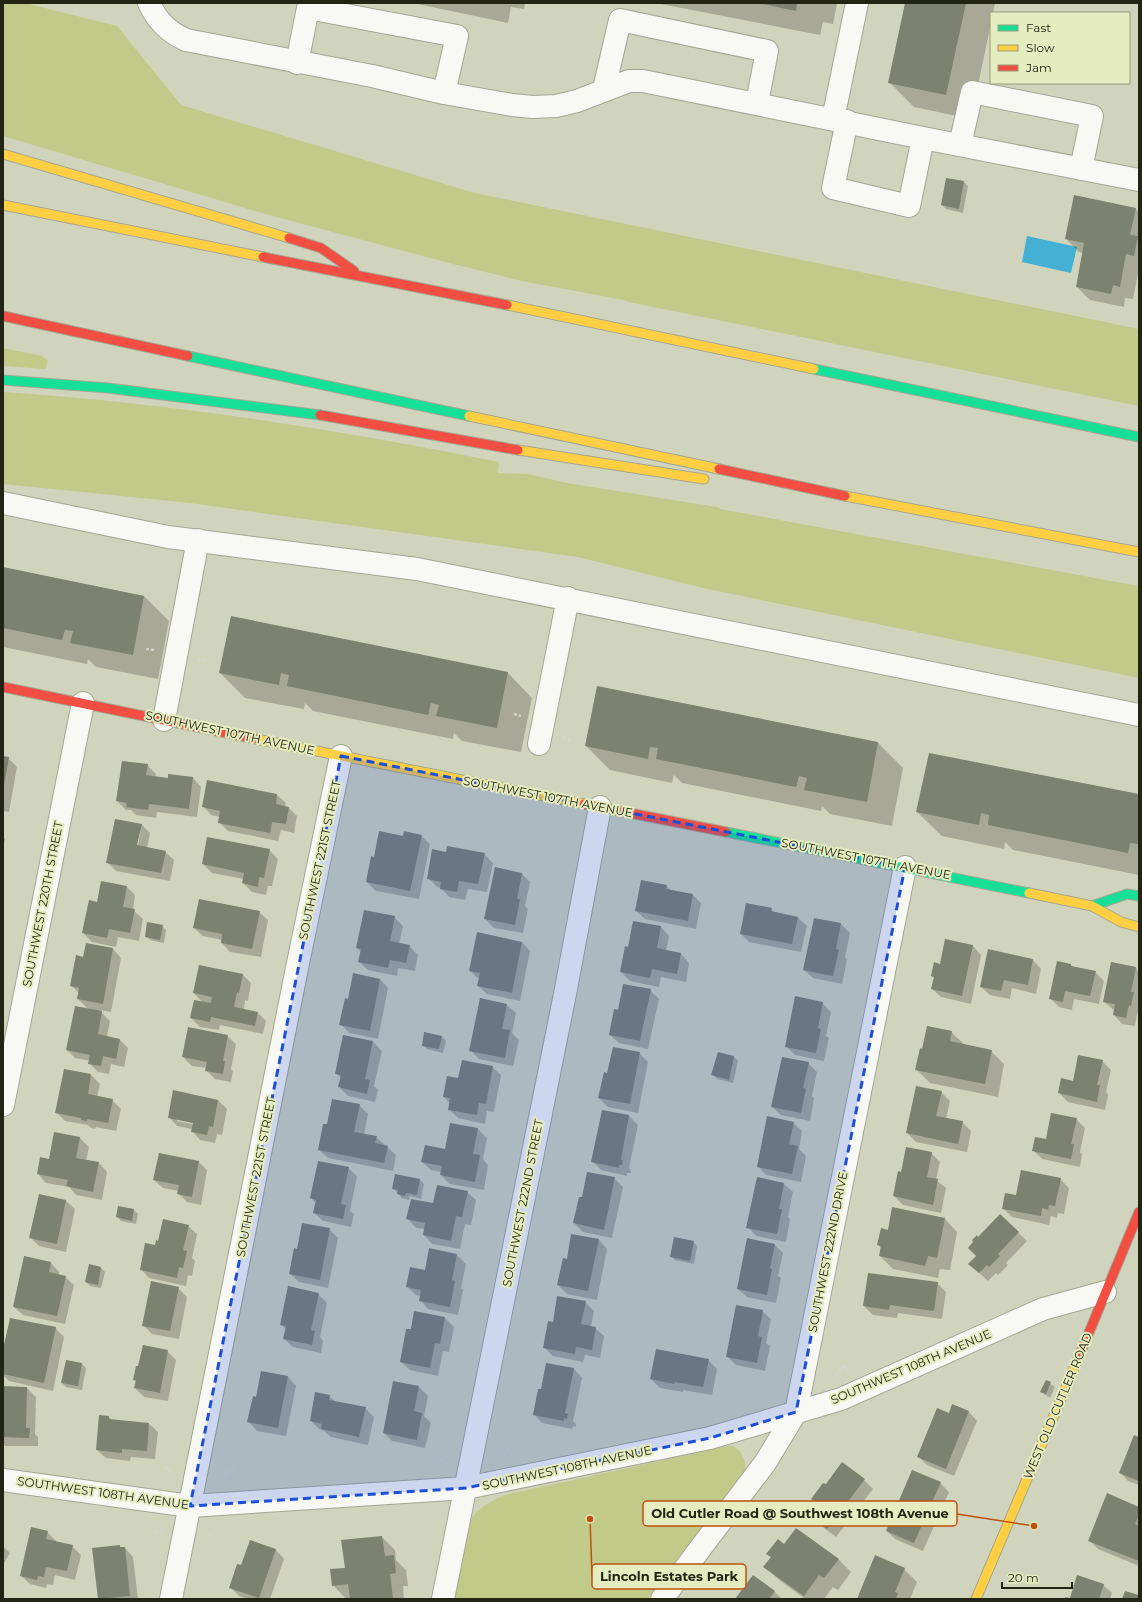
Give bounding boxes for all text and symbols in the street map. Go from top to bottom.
legend [990,12,1130,84]
text: Fast [1026,20,1051,35]
text: Slow [1026,40,1055,55]
text: Jam [1025,60,1052,75]
street label: SOUTHWEST 107TH AVENUE [144,707,316,758]
street label: SOUTHWEST 107TH AVENUE [462,773,634,820]
street label: SOUTHWEST 221ST STREET [295,779,344,941]
street label: SOUTHWEST 220TH STREET [19,820,66,988]
street label: SOUTHWEST 107TH AVENUE [780,835,952,882]
street label: SOUTHWEST 221ST STREET [233,1095,278,1258]
street label: SOUTHWEST 222ND STREET [499,1118,546,1288]
street label: SOUTHWEST 222ND DRIVE [805,1170,850,1333]
street label: SOUTHWEST 108TH AVENUE [828,1326,993,1407]
street label: WEST OLD CUTLER ROAD [1020,1330,1095,1481]
street label: SOUTHWEST 108TH AVENUE [481,1442,653,1493]
street label: SOUTHWEST 108TH AVENUE [16,1473,190,1512]
callout: Old Cutler Road @ Southwest 108th Avenue [643,1501,957,1526]
text: Old Cutler Road @ Southwest 108th Avenue [651,1505,949,1521]
callout: Lincoln Estates Park [592,1564,746,1589]
scale bar [1002,1564,1072,1590]
text: Lincoln Estates Park [600,1568,739,1584]
text: 20 m [1008,1570,1039,1585]

